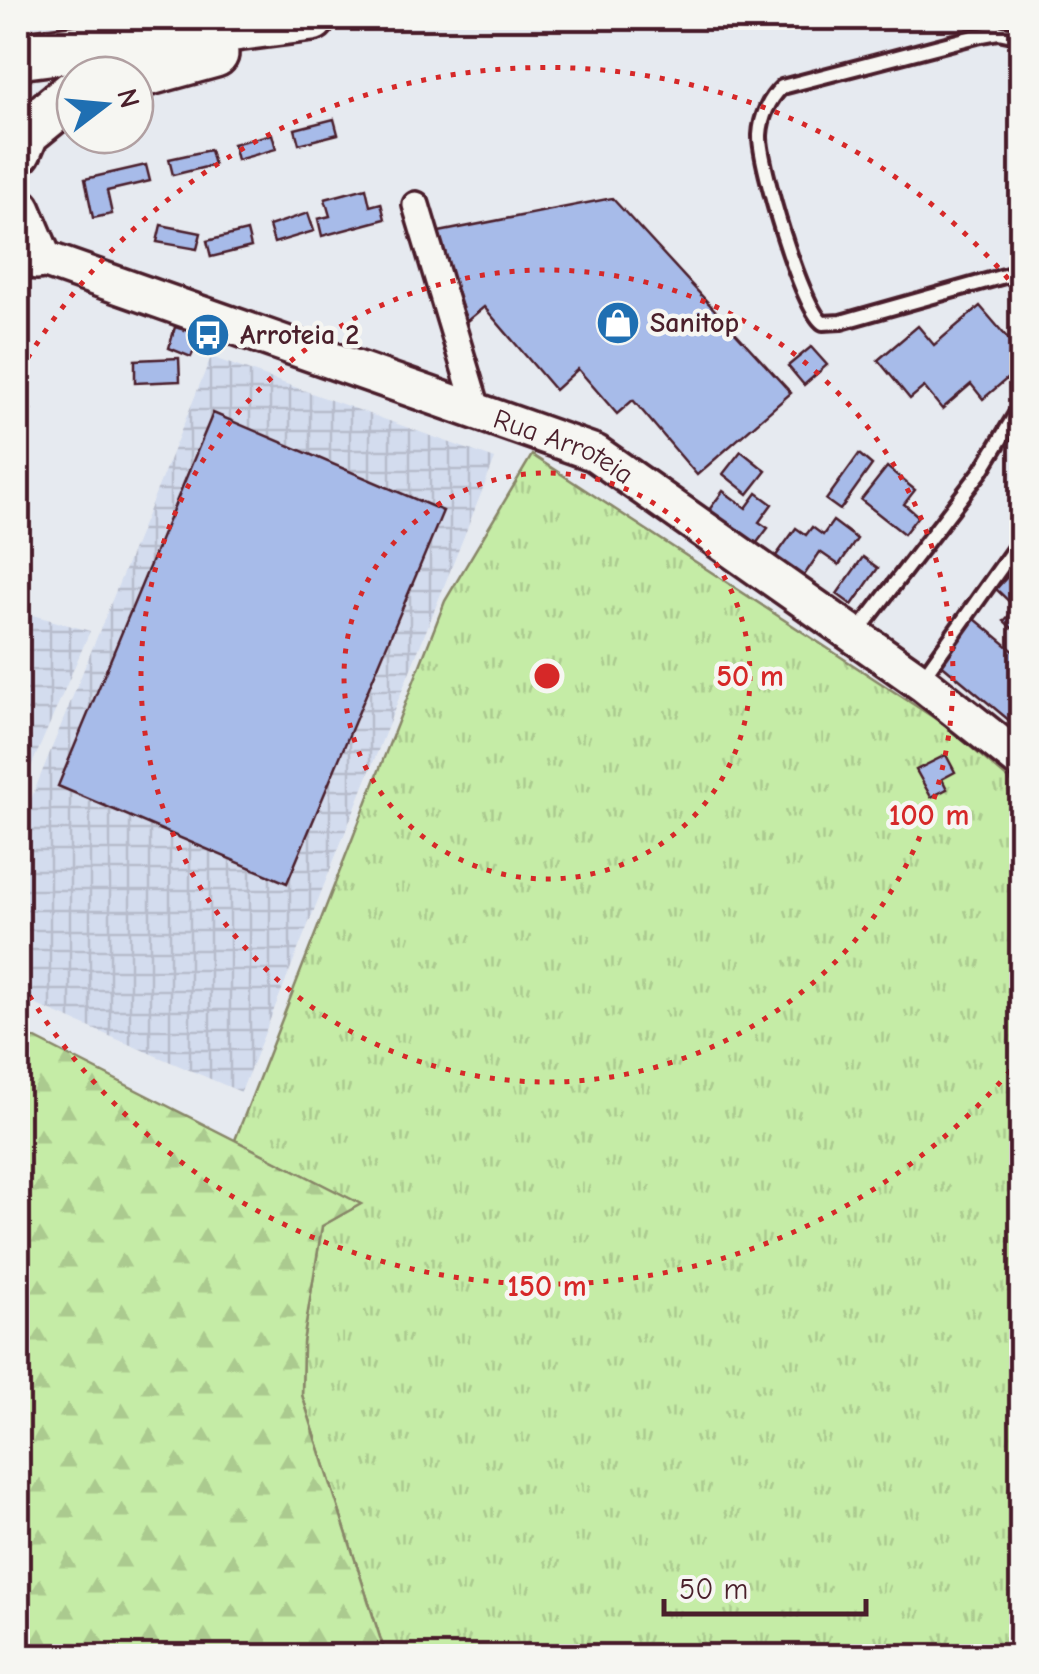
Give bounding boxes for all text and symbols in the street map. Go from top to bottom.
north arrow [55,55,155,155]
text: N [110,85,146,112]
shop icon: Sanitop [595,300,641,346]
place label: Sanitop [650,307,739,339]
bus stop icon: Arroteia 2 [185,312,231,358]
place label: Arroteia 2 [240,319,359,351]
street label: Rua Arroteia [489,403,639,491]
centre of rings [529,658,565,694]
text: 50 m [716,659,784,694]
text: 100 m [889,798,969,833]
text: 150 m [507,1269,587,1304]
scale bar [664,1554,866,1616]
text: 50 m [679,1572,748,1607]

